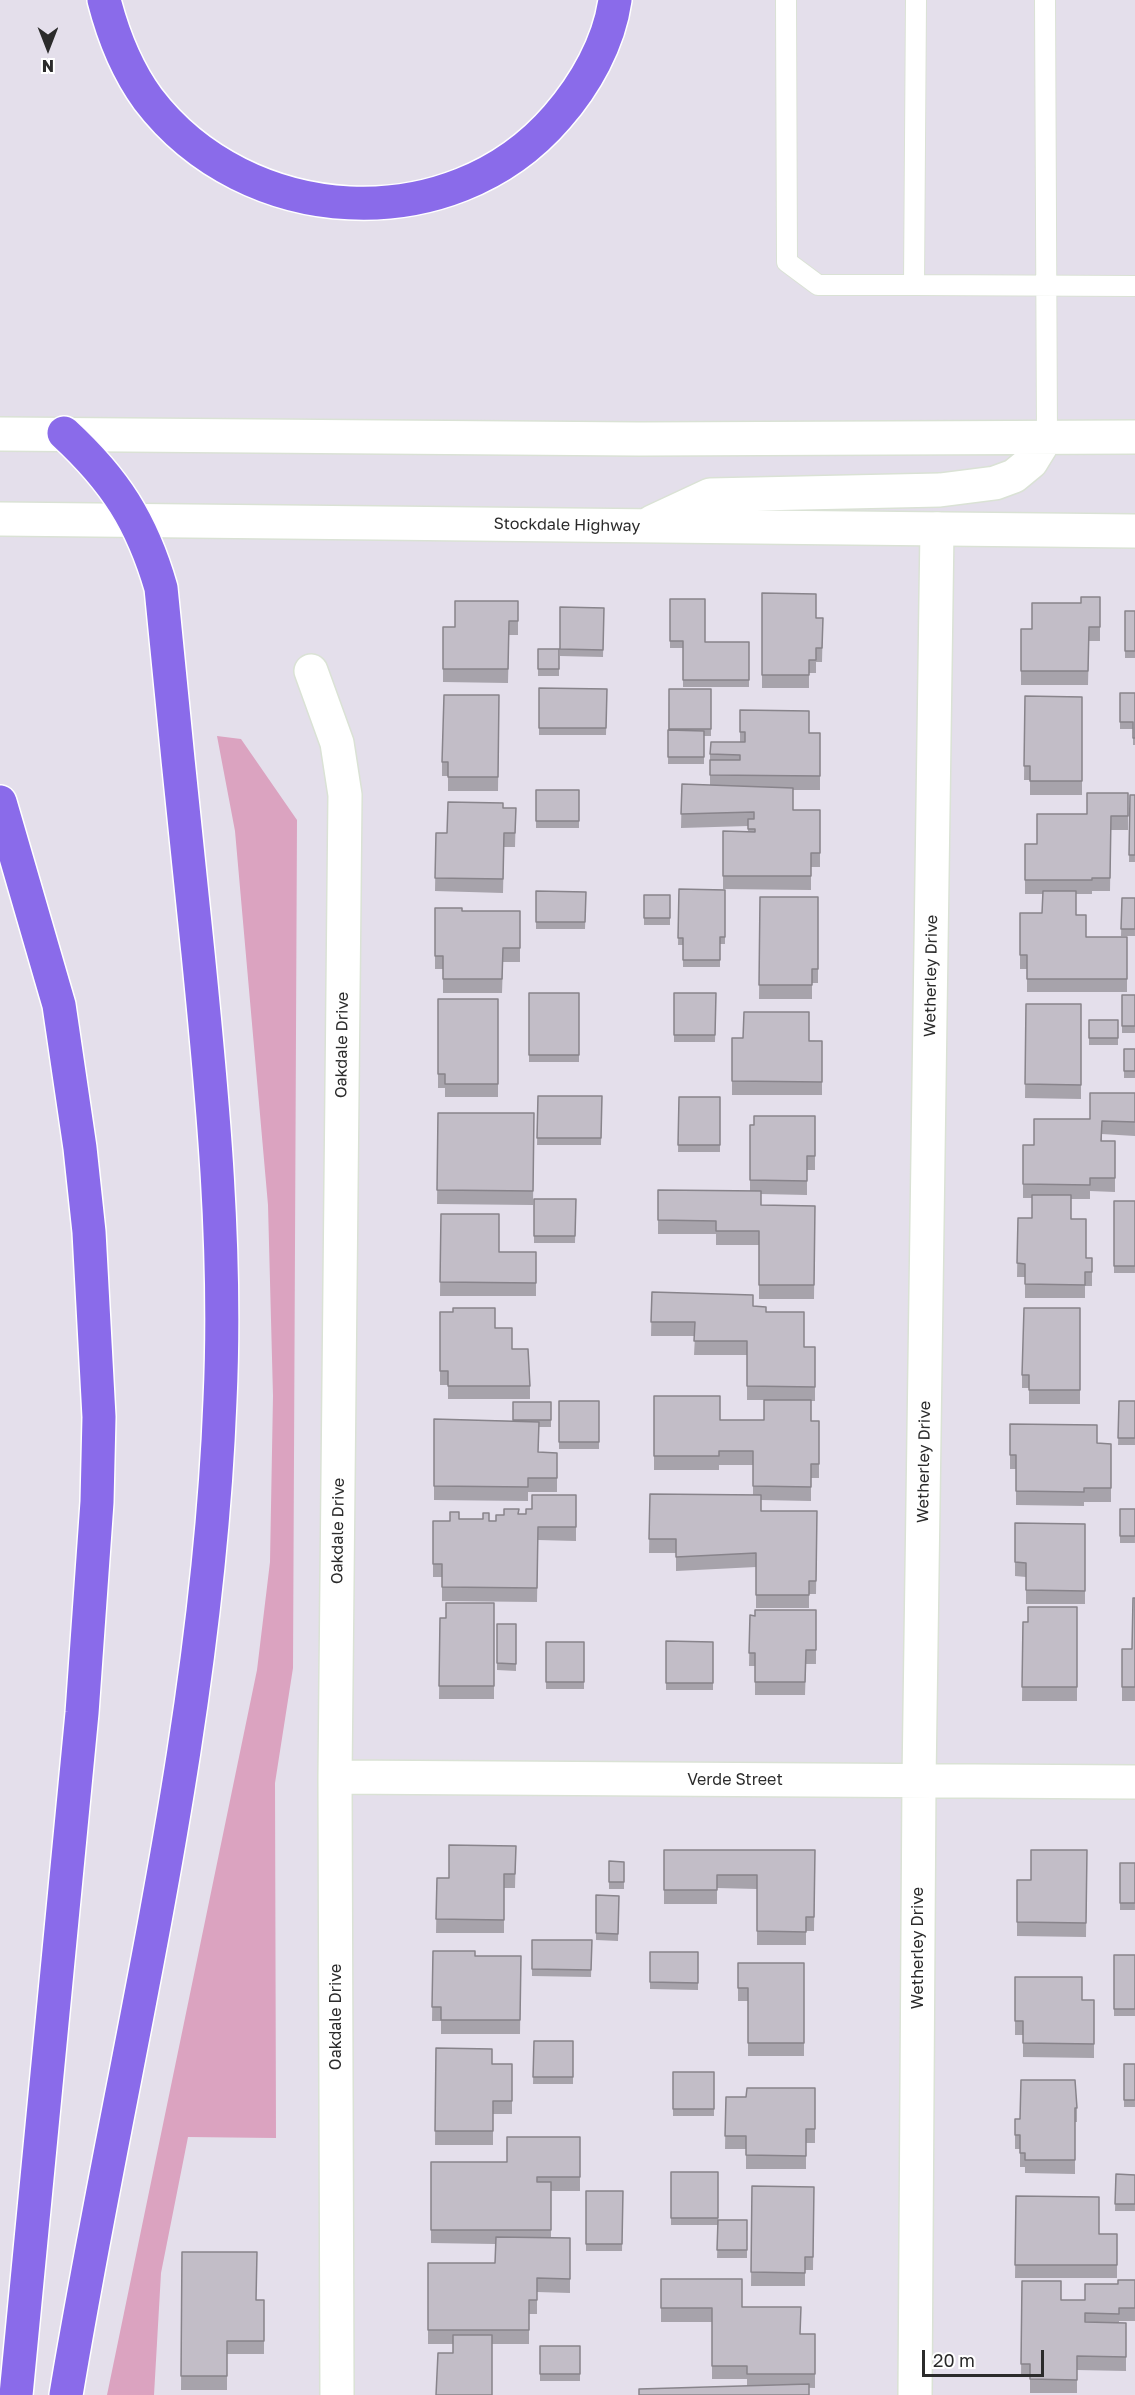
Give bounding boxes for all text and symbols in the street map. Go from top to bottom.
north arrow [18,18,78,78]
text: N [42,56,54,76]
street label: Stockdale Highway [493,514,641,536]
street label: Wetherley Drive [920,915,942,1037]
street label: Oakdale Drive [331,992,353,1098]
street label: Wetherley Drive [913,1401,935,1523]
street label: Oakdale Drive [327,1478,349,1584]
street label: Verde Street [687,1770,783,1790]
street label: Wetherley Drive [908,1887,928,2009]
street label: Oakdale Drive [326,1964,346,2070]
scale bar [925,2338,1046,2376]
text: 20 m [933,2349,975,2371]

